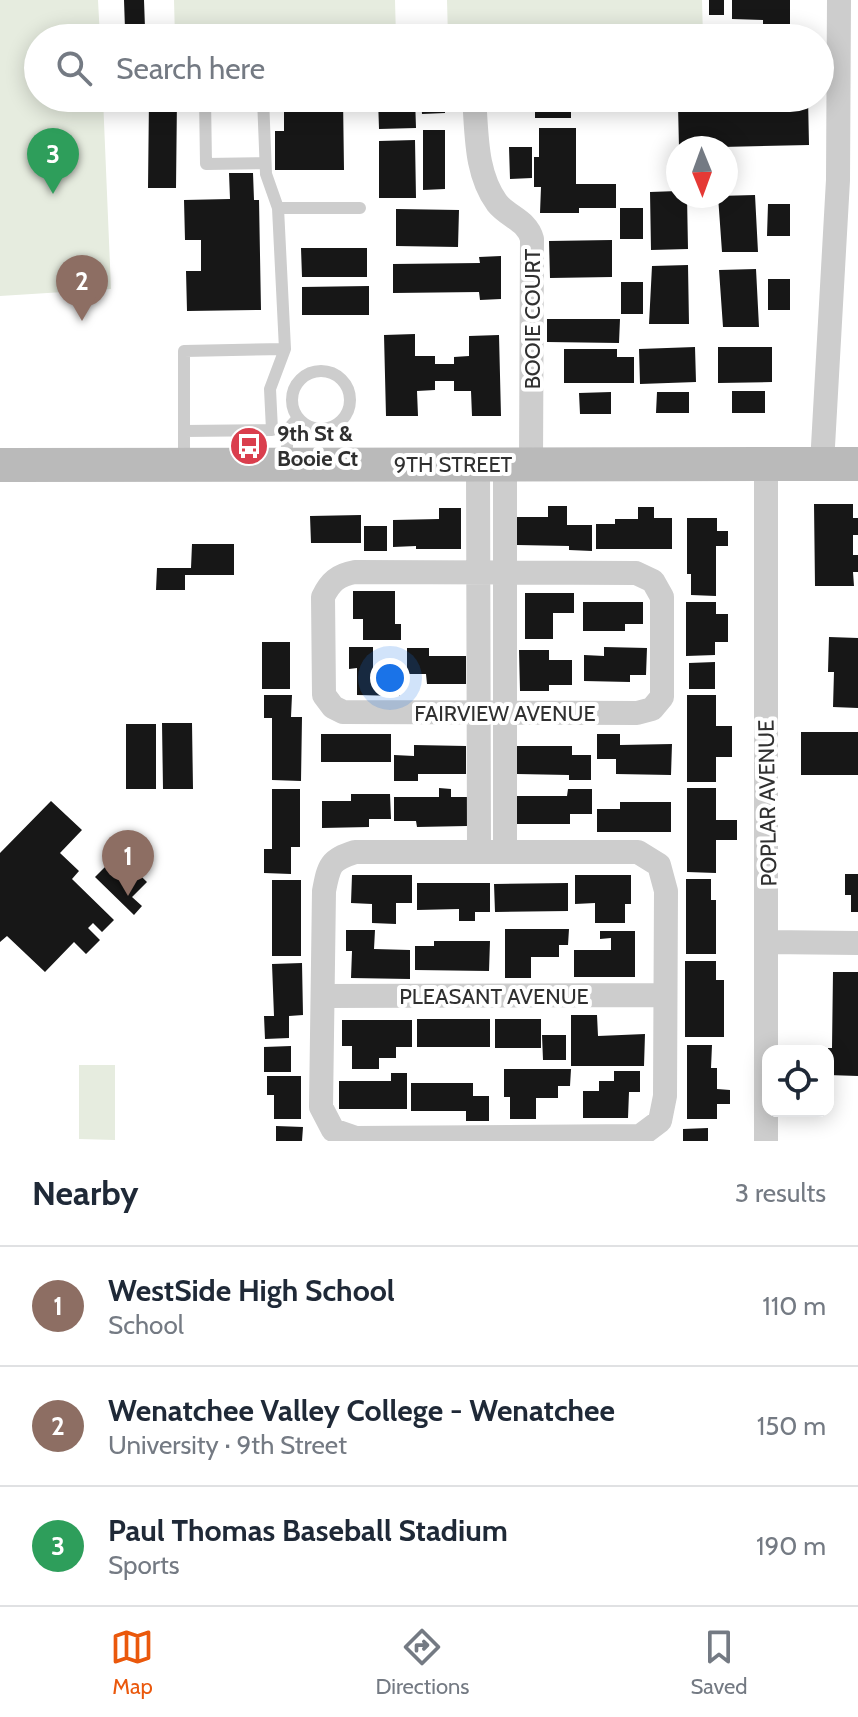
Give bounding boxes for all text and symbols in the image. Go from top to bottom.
search box [24,24,834,112]
icon: search [52,46,96,90]
text: Search here [116,50,265,87]
pin: 3 [27,128,79,194]
north arrow [666,136,738,208]
street label: BOOIE COURT [519,248,546,389]
pin: 2 [56,255,108,321]
place label: 9th St & Booie Ct [277,420,359,472]
bus stop icon: 9th St & Booie Ct [228,425,270,467]
street label: 9TH STREET [394,451,513,478]
your location [370,658,410,698]
street label: FAIRVIEW AVENUE [414,700,596,727]
street label: POPLAR AVENUE [753,719,782,887]
pin: 1 [102,830,154,896]
street label: PLEASANT AVENUE [399,983,589,1010]
map controls [762,1045,834,1117]
button: locate [762,1045,834,1117]
text: Nearby [32,1172,139,1214]
text: 3 results [735,1177,826,1209]
text: WestSide High School [108,1272,395,1309]
text: 1 [53,1290,63,1322]
text: 110 m [762,1290,826,1322]
text: School [108,1309,184,1341]
text: Wenatchee Valley College - Wenatchee [108,1392,615,1429]
text: 2 [51,1410,65,1442]
text: 150 m [757,1410,826,1442]
text: University · 9th Street [108,1429,347,1461]
text: Paul Thomas Baseball Stadium [108,1512,508,1549]
text: 3 [51,1530,65,1562]
text: 190 m [756,1530,826,1562]
text: Sports [108,1549,180,1581]
tab: Map [110,1625,154,1700]
tab: Directions [375,1625,469,1700]
tab: Saved [690,1625,748,1700]

